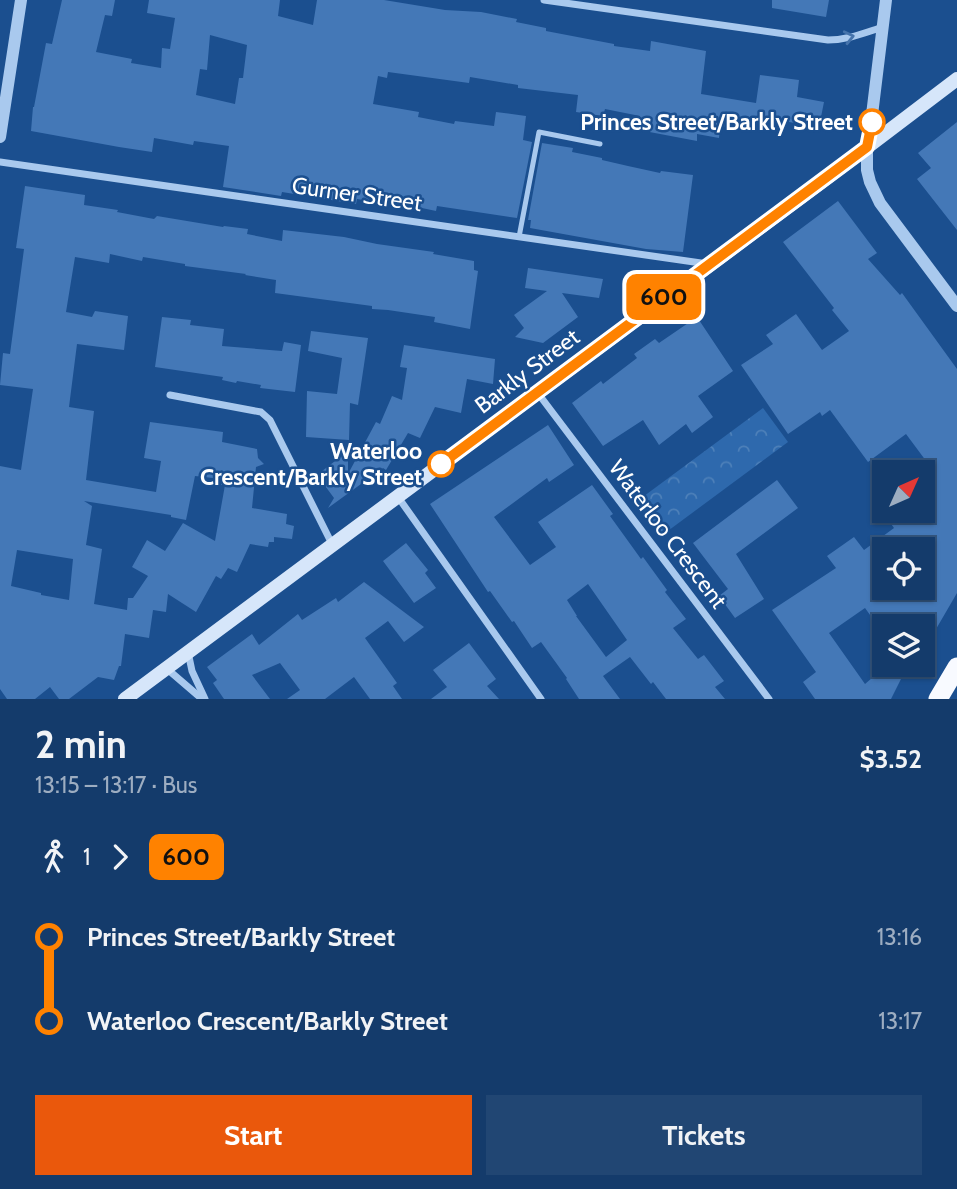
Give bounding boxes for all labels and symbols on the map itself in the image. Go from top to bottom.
one-way arrow [843,31,855,46]
place label: Princes Street/Barkly Street [580,108,853,136]
marker: Princes Street/Barkly Street [859,109,885,135]
street label: Gurner Street [290,171,424,217]
line badge: 600 [624,274,704,320]
street label: Barkly Street [469,323,585,419]
place label: Waterloo Crescent/Barkly Street [200,437,422,491]
marker: Waterloo Crescent/Barkly Street [428,451,454,477]
street label: Waterloo Crescent [603,454,733,614]
north arrow [872,460,934,523]

